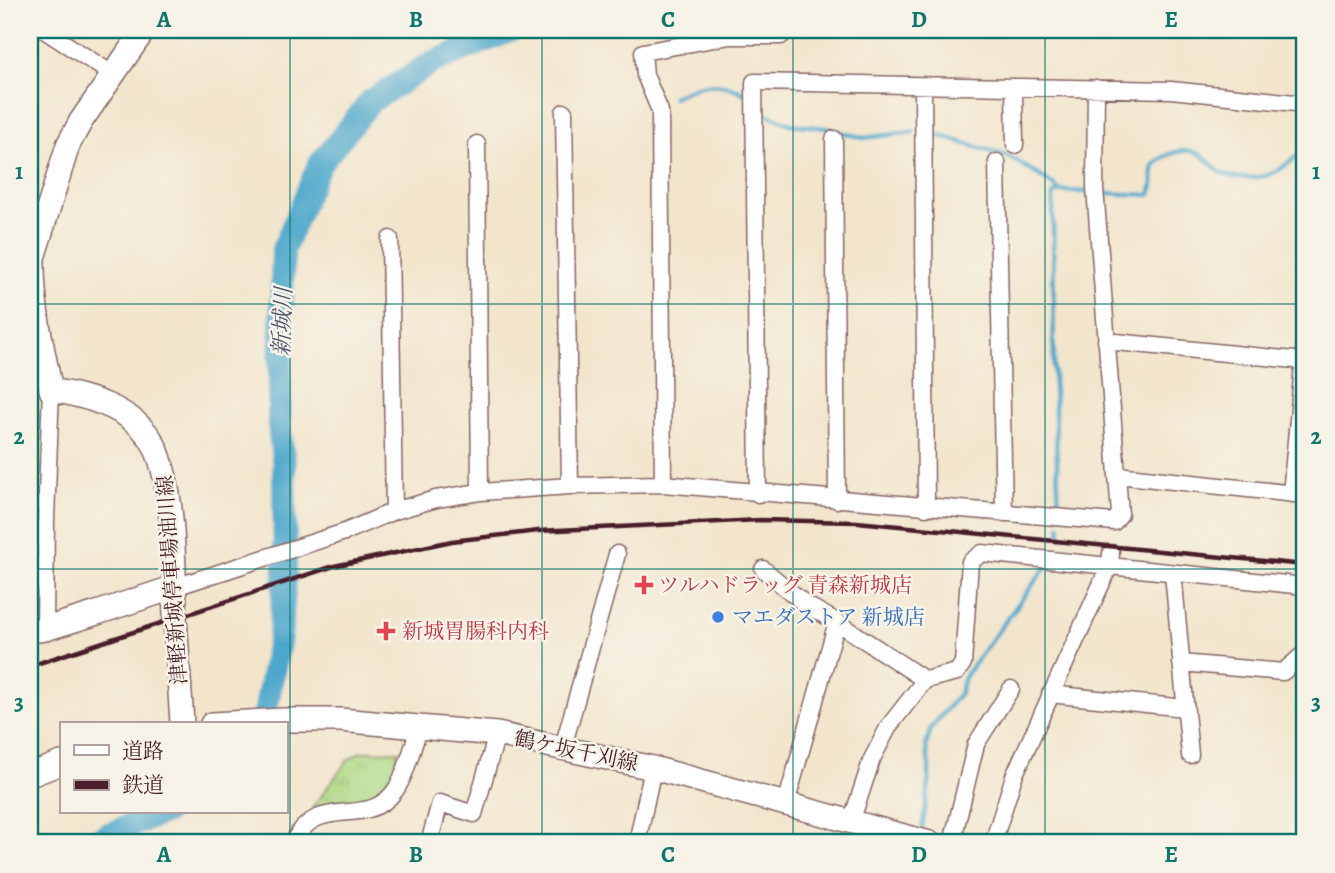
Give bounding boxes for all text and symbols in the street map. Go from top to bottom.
text: A [156,4,172,35]
text: B [409,4,423,35]
text: C [661,4,675,35]
text: D [911,4,927,35]
text: E [1164,4,1178,35]
text: 1 [15,156,23,187]
text: 1 [1312,156,1320,187]
water label: 新城川 [266,284,299,357]
text: 2 [13,421,25,452]
text: 2 [1310,421,1322,452]
street label: 津軽新城停車場油川線 [151,474,193,686]
place label: ツルハドラッグ 青森新城店 [658,571,912,599]
marker: ツルハドラッグ 青森新城店 [636,577,652,593]
place label: マエダストア 新城店 [732,603,925,631]
marker: マエダストア 新城店 [710,609,726,625]
place label: 新城胃腸科内科 [402,617,549,645]
marker: 新城胃腸科内科 [376,621,396,641]
text: 3 [14,687,24,718]
text: 3 [1311,687,1321,718]
legend [60,722,287,814]
street label: 鶴ケ坂千刈線 [511,724,641,778]
text: 道路 [122,737,164,765]
text: 鉄道 [122,771,164,799]
text: A [156,839,172,870]
text: B [409,839,423,870]
text: C [661,839,675,870]
text: D [911,839,927,870]
text: E [1164,839,1178,870]

